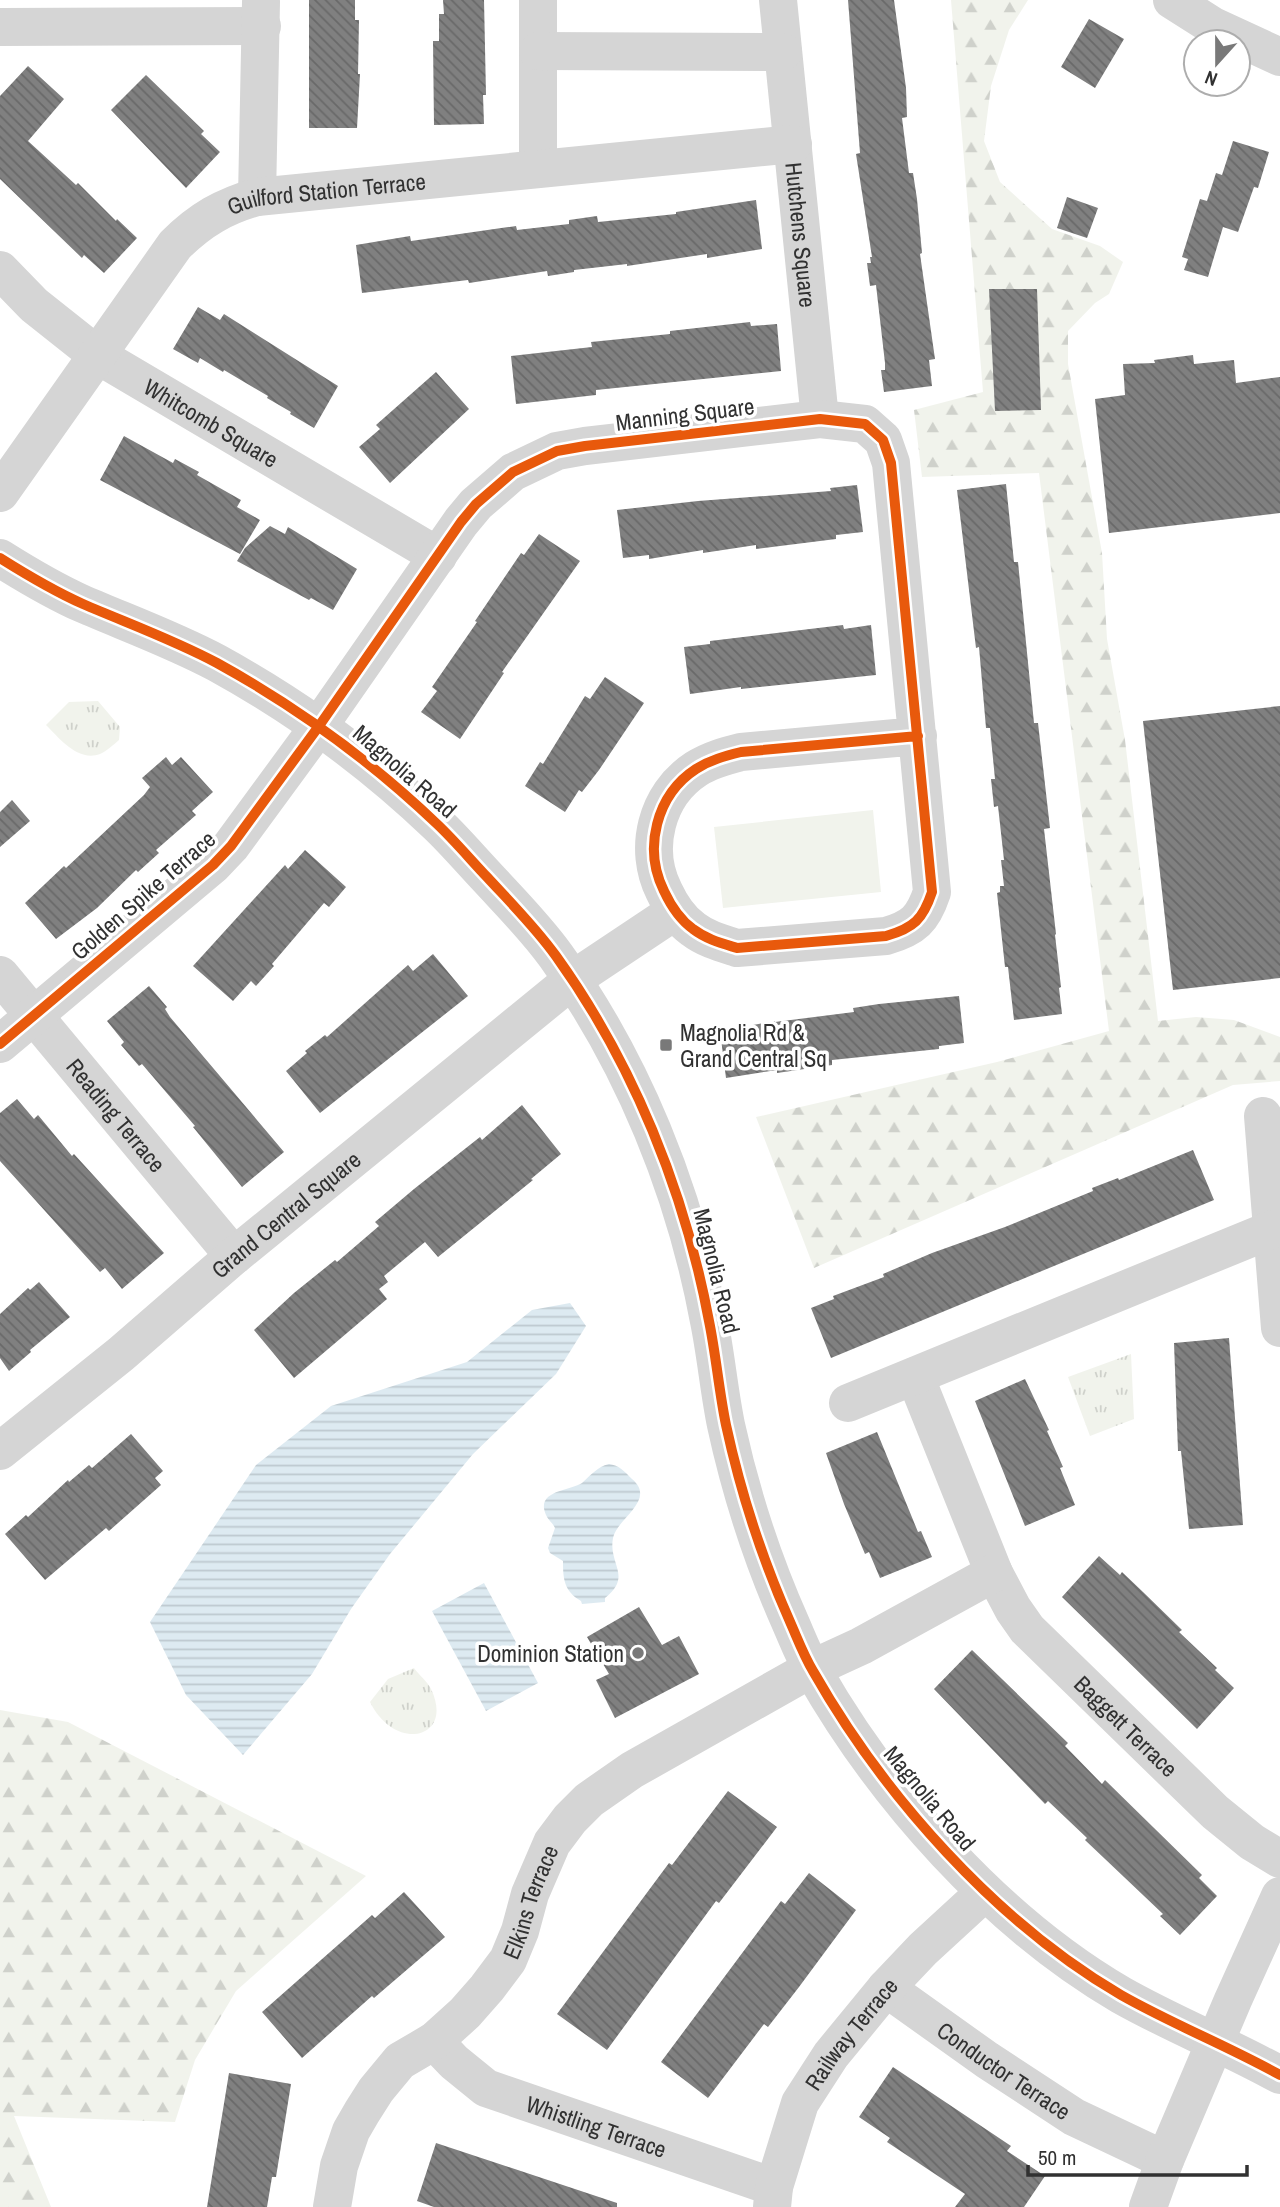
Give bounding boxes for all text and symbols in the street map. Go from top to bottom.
north arrow [1182,28,1252,98]
text: N [1201,65,1221,93]
street label: Hutchens Square [779,161,824,309]
street label: Guilford Station Terrace [222,165,427,222]
street label: Whitcomb Square [138,371,284,474]
street label: Manning Square [614,390,756,438]
street label: Magnolia Road [347,717,463,825]
street label: Golden Spike Terrace [64,824,222,966]
place label: Magnolia Rd & Grand Central Sq [680,1017,827,1074]
marker: Magnolia Rd & Grand Central Sq [658,1037,674,1053]
street label: Reading Terrace [60,1051,173,1178]
street label: Grand Central Square [204,1144,367,1285]
street label: Magnolia Road [686,1205,748,1337]
place label: Dominion Station [477,1638,624,1669]
marker: Dominion Station [630,1645,646,1661]
street label: Baggett Terrace [1068,1668,1185,1783]
street label: Magnolia Road [877,1739,983,1857]
street label: Elkins Terrace [495,1840,565,1964]
street label: Railway Terrace [797,1970,904,2096]
street label: Conductor Terrace [931,2014,1077,2126]
street label: Whistling Terrace [522,2087,671,2164]
scale bar [1028,2134,1247,2178]
text: 50 m [1038,2143,1076,2172]

